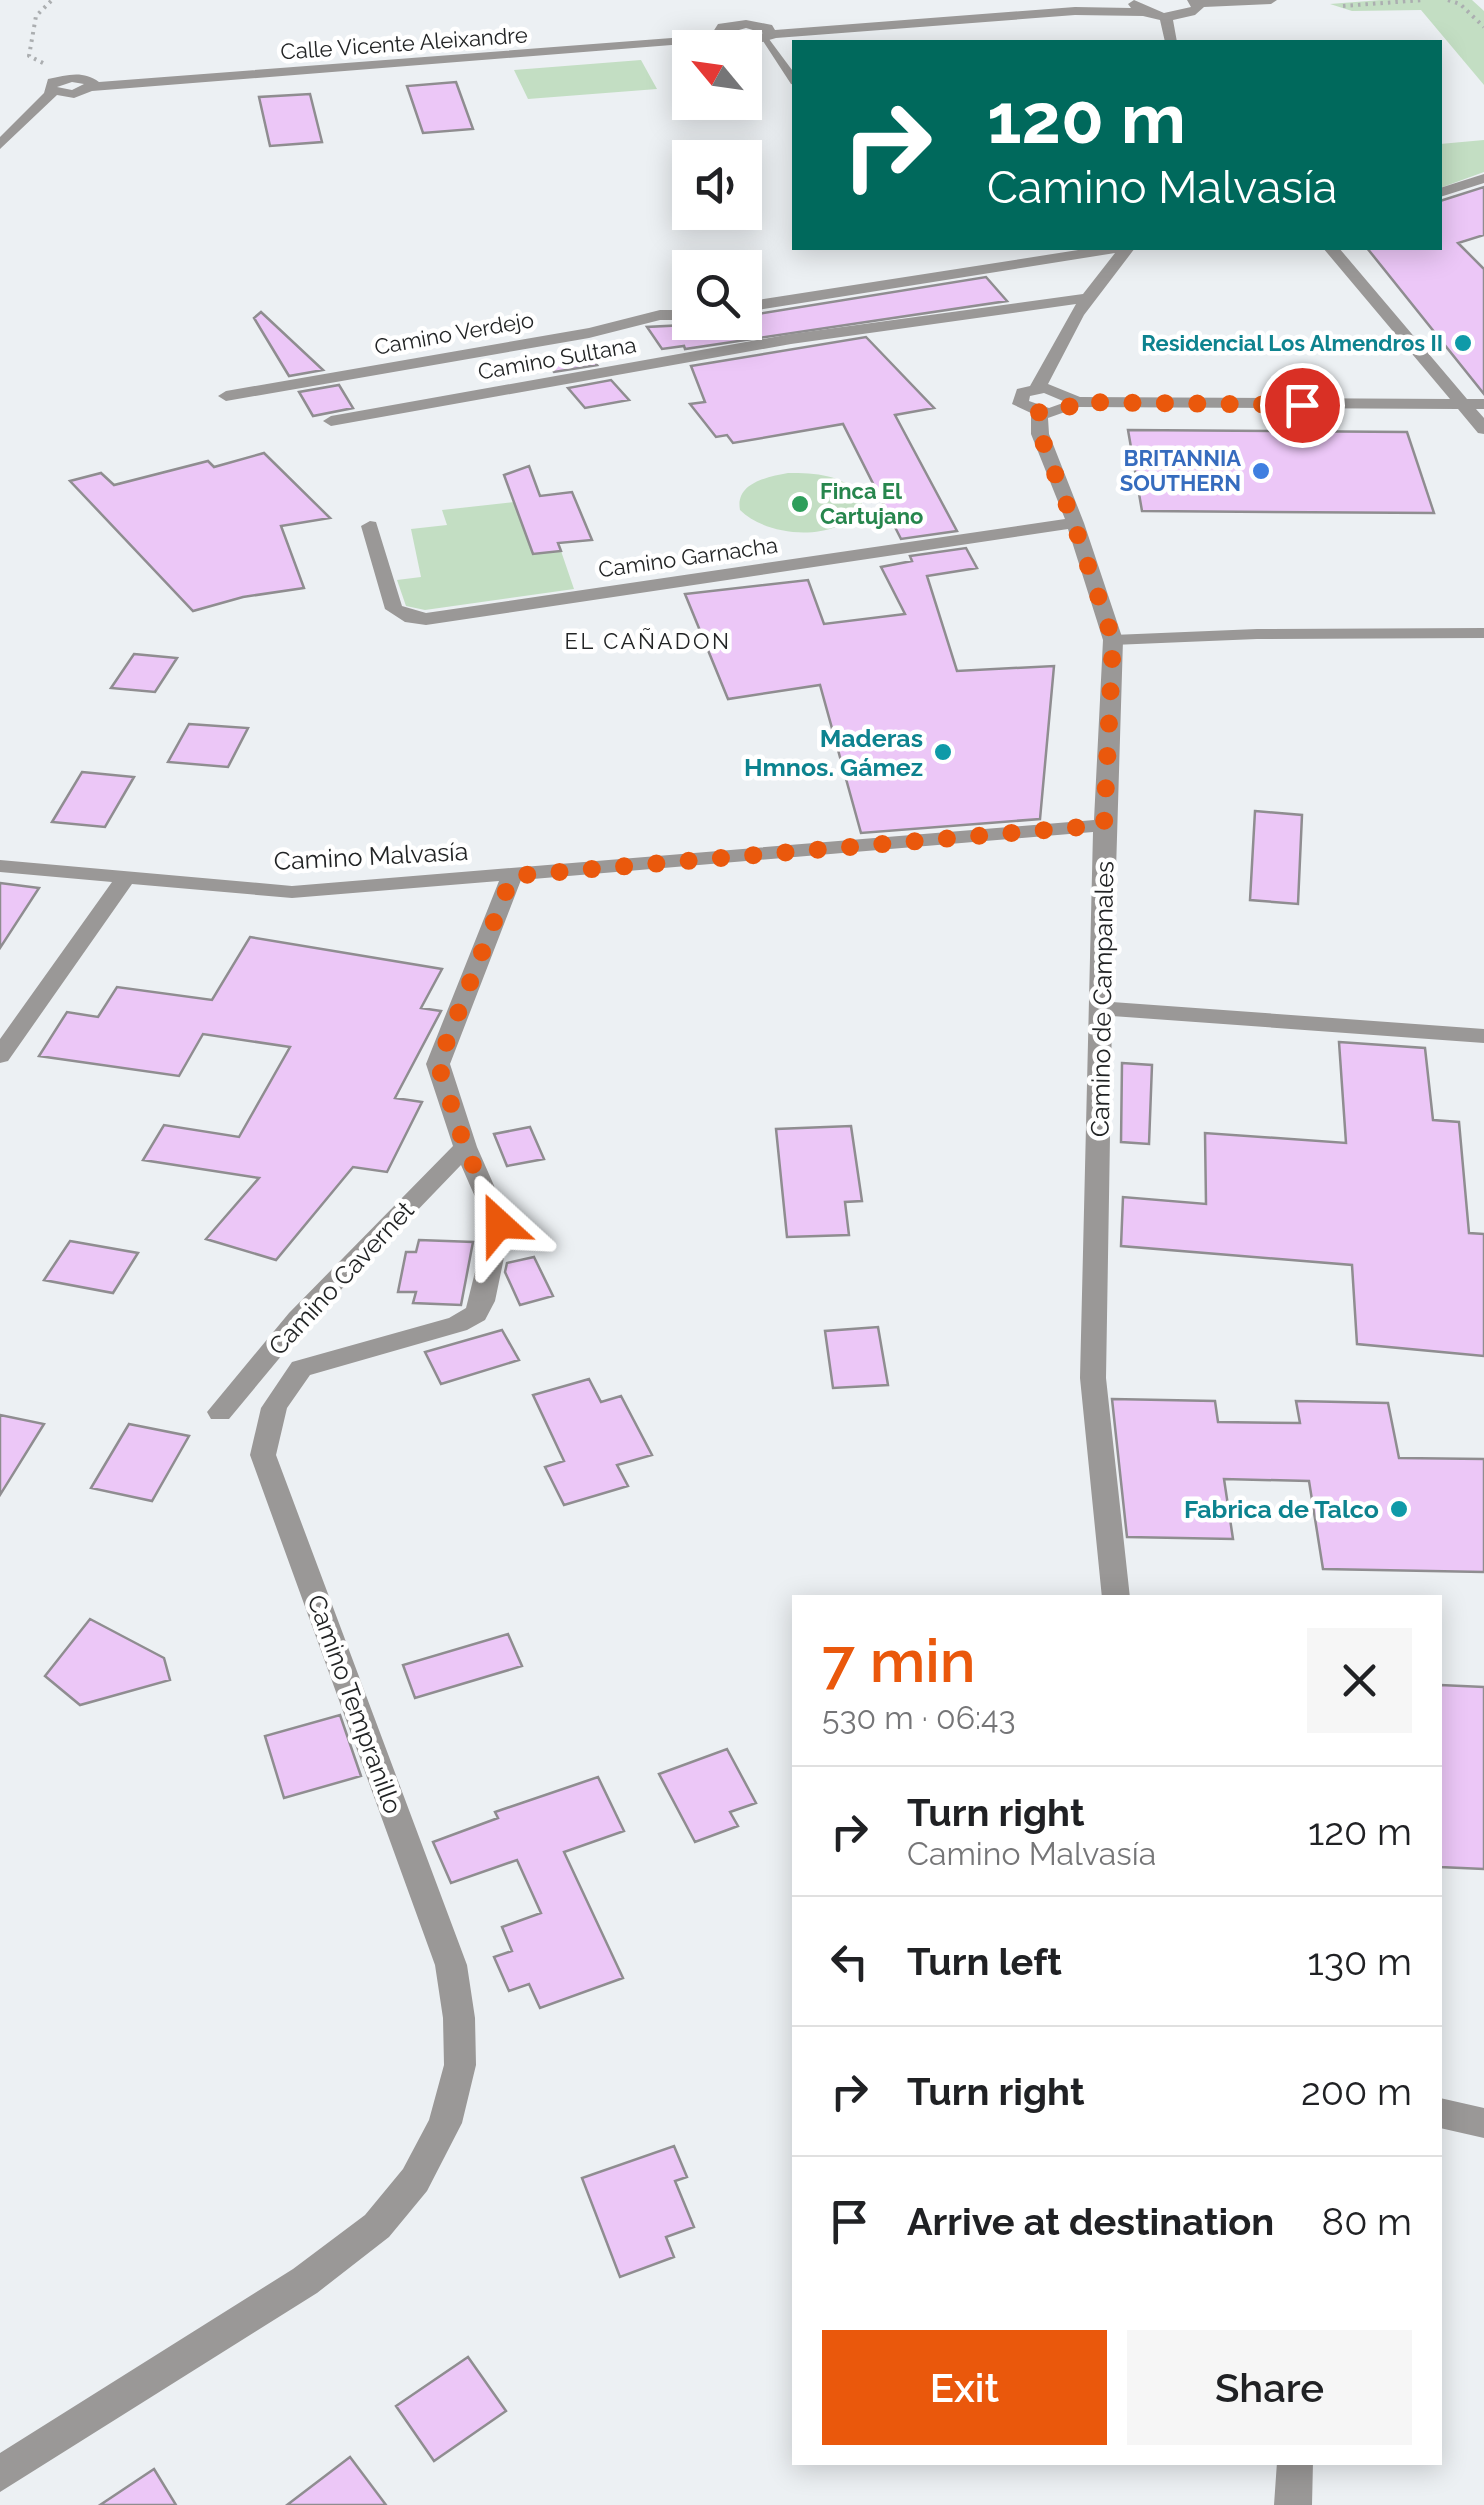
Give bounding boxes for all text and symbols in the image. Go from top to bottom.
street label: Calle Vicente Aleixandre [280,21,528,65]
north arrow [672,30,762,120]
map controls [672,30,762,340]
text: 120 m [987,77,1186,159]
icon: right [822,80,952,210]
button: sound [672,140,762,230]
text: Camino Malvasía [987,161,1337,214]
button: search [672,250,762,340]
street label: Camino Verdejo [372,306,536,360]
place label: Residencial Los Almendros II [1141,330,1443,356]
street label: Camino Sultana [476,331,638,385]
marker: Residencial Los Almendros II [1452,332,1474,354]
pin [1260,363,1345,448]
icon: arrive [1275,378,1330,433]
place label: BRITANNIA SOUTHERN [1120,445,1241,496]
marker: BRITANNIA SOUTHERN [1250,460,1272,482]
place label: Finca El Cartujano [820,478,923,529]
marker: Finca El Cartujano [789,493,811,515]
street label: Camino Garnacha [597,532,779,582]
district label: EL CAÑADON [564,628,732,654]
place label: Maderas Hmnos. Gámez [744,723,923,782]
marker: Maderas Hmnos. Gámez [932,741,954,763]
street label: Camino Malvasía [273,836,469,876]
street label: Camino de Campanales [1085,861,1119,1137]
position arrow [447,1172,551,1276]
street label: Camino Cavernet [262,1194,420,1361]
place label: Fabrica de Talco [1184,1494,1379,1524]
marker: Fabrica de Talco [1388,1498,1410,1520]
street label: Camino Tempranillo [301,1590,409,1818]
text: 7 min [822,1626,976,1696]
button: close [1307,1628,1412,1733]
text: 530 m · 06:43 [822,1699,1016,1736]
text: Turn right [907,1790,1084,1835]
icon: right [822,1804,877,1859]
text: 120 m [1308,1809,1412,1854]
text: Camino Malvasía [907,1835,1156,1872]
icon: left [822,1934,877,1989]
text: Turn left [907,1939,1062,1984]
text: 130 m [1308,1939,1412,1984]
icon: right [822,2064,877,2119]
text: Turn right [907,2069,1084,2114]
text: 200 m [1301,2069,1412,2114]
icon: arrive [822,2194,877,2249]
text: Arrive at destination [907,2199,1274,2244]
text: 80 m [1322,2199,1412,2244]
button: Exit [822,2330,1107,2445]
button: Share [1127,2330,1412,2445]

